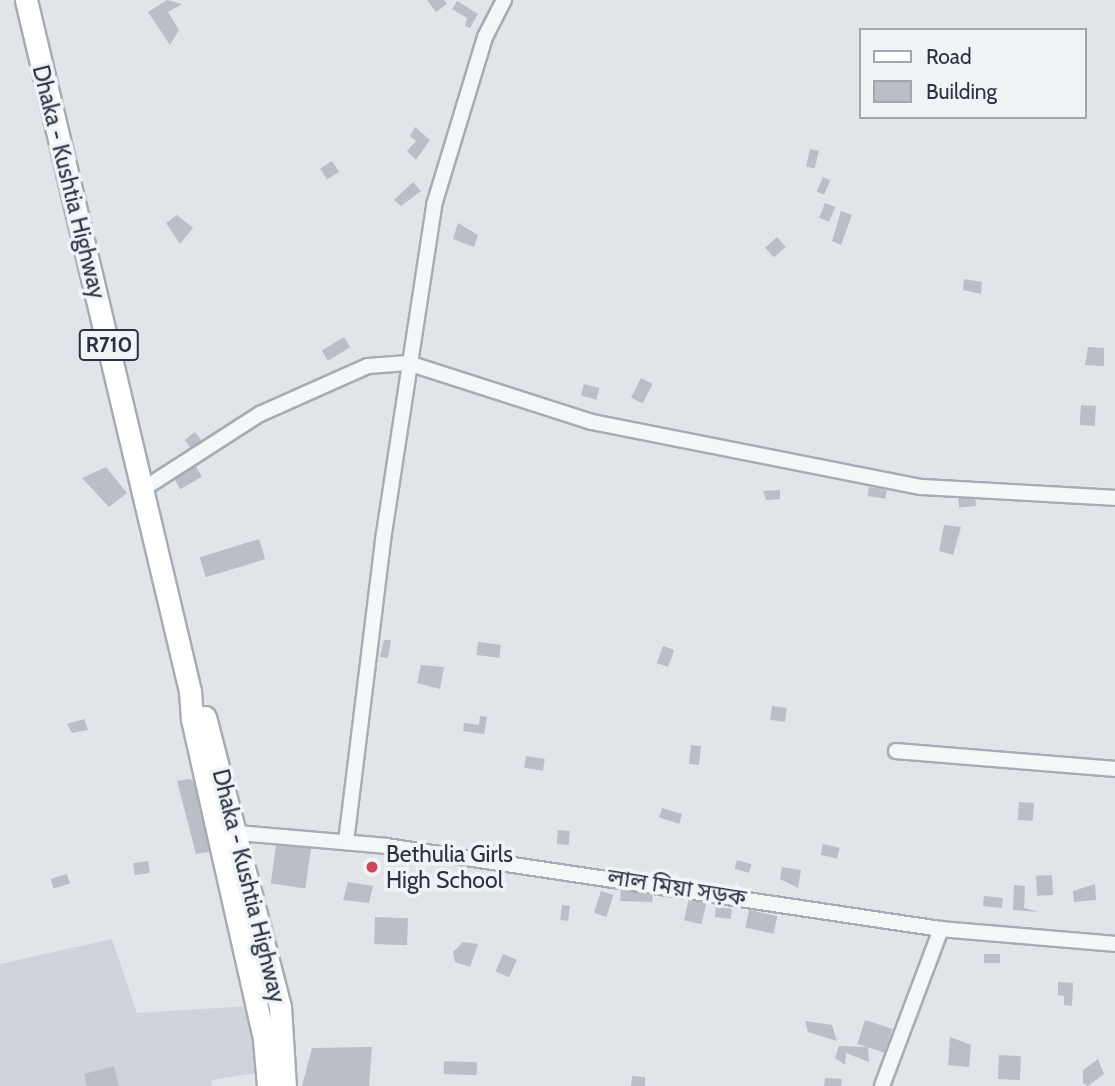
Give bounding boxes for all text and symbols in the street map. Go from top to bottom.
legend [860,28,1087,119]
text: Road [926,44,972,69]
street label: Dhaka - Kushtia Highway [27,62,111,302]
text: Building [926,79,997,104]
road number: R710 [78,328,140,362]
street label: Dhaka - Kushtia Highway [207,766,291,1006]
place label: Bethulia Girls High School [386,840,513,894]
marker: Bethulia Girls High School [364,859,380,875]
street label: লাল মিয়া সড়ক [606,862,748,912]

